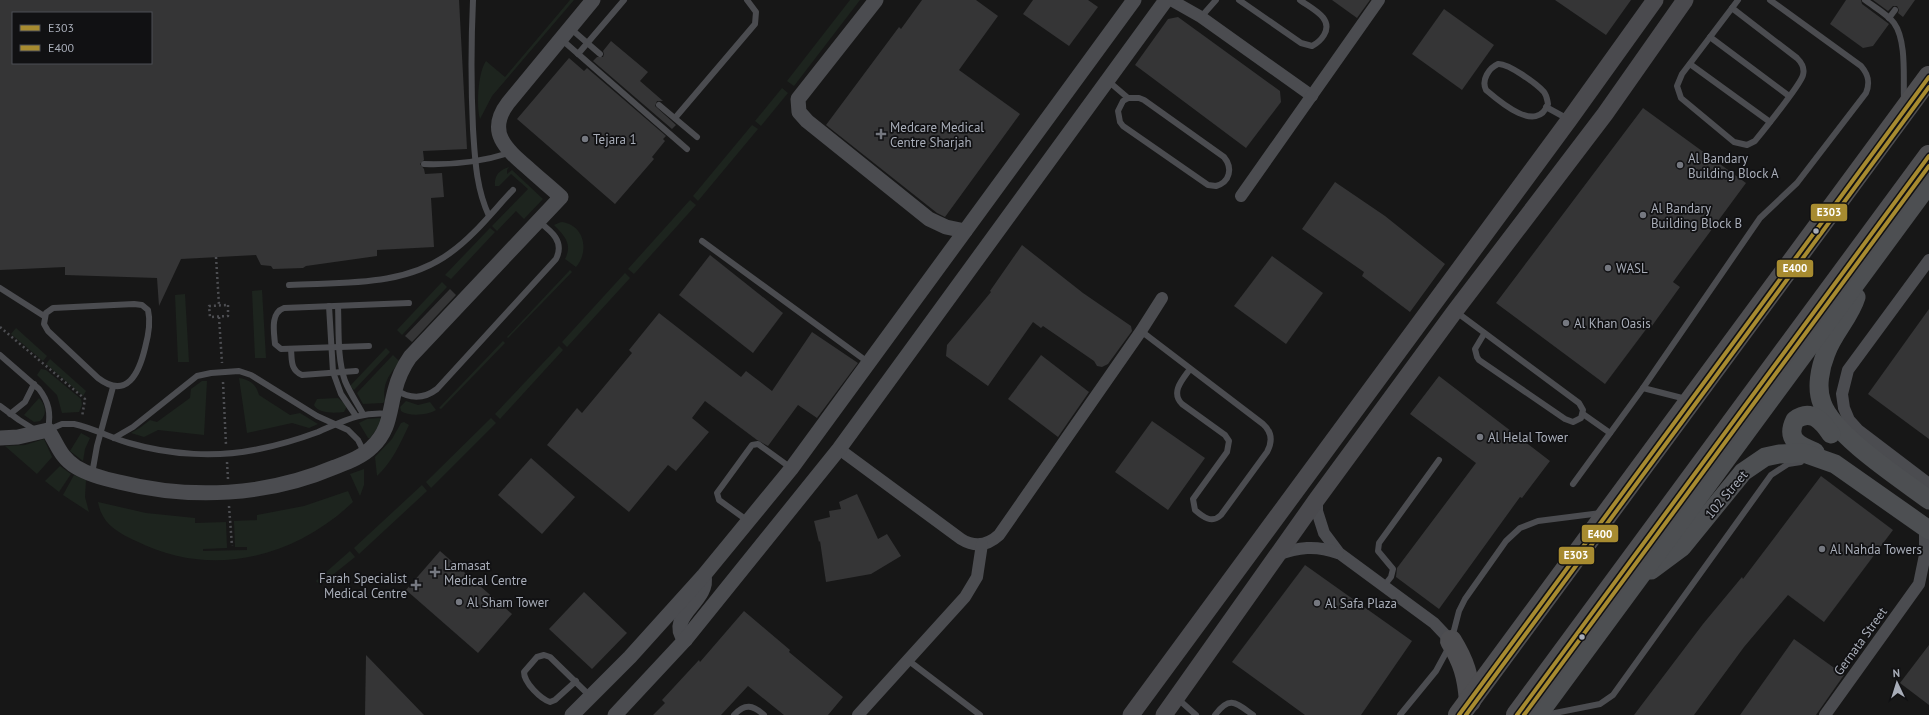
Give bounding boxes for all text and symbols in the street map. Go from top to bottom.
legend [12,12,152,64]
text: E303 [48,20,74,35]
text: E400 [48,40,75,55]
place label: Medcare Medical Centre Sharjah [890,119,984,151]
marker: Medcare Medical Centre Sharjah [875,128,887,140]
place label: Tejara 1 [593,131,637,148]
marker: Tejara 1 [580,134,590,144]
place label: Al Bandary Building Block A [1688,150,1779,182]
marker: Al Bandary Building Block A [1675,160,1685,170]
place label: Al Bandary Building Block B [1651,200,1742,232]
line badge: E303 [1810,203,1848,222]
text: E303 [1817,205,1841,219]
marker: Al Bandary Building Block B [1638,210,1648,220]
unlabelled marker [1811,226,1821,236]
line badge: E400 [1776,259,1814,278]
place label: WASL [1616,260,1648,277]
text: E400 [1783,261,1807,275]
marker: WASL [1603,263,1613,273]
place label: Al Khan Oasis [1574,315,1651,332]
marker: Al Khan Oasis [1561,318,1571,328]
place label: Al Helal Tower [1488,429,1569,446]
marker: Al Helal Tower [1475,432,1485,442]
street label: 102 Street [1701,466,1752,522]
line badge: E400 [1581,524,1619,543]
text: E400 [1588,527,1612,541]
place label: Al Nahda Towers [1830,541,1922,558]
marker: Al Nahda Towers [1817,544,1827,554]
line badge: E303 [1558,546,1595,565]
text: E303 [1564,548,1588,562]
place label: Lamasat Medical Centre [444,557,527,589]
marker: Lamasat Medical Centre [429,566,441,578]
place label: Farah Specialist Medical Centre [319,570,408,602]
marker: Farah Specialist Medical Centre [410,579,422,591]
place label: Al Sham Tower [467,594,549,611]
place label: Al Safa Plaza [1325,595,1397,612]
marker: Al Sham Tower [454,597,464,607]
marker: Al Safa Plaza [1312,598,1322,608]
street label: Gernata Street [1830,603,1891,679]
unlabelled marker [1577,632,1587,642]
north arrow [1877,663,1917,703]
text: N [1892,666,1900,680]

